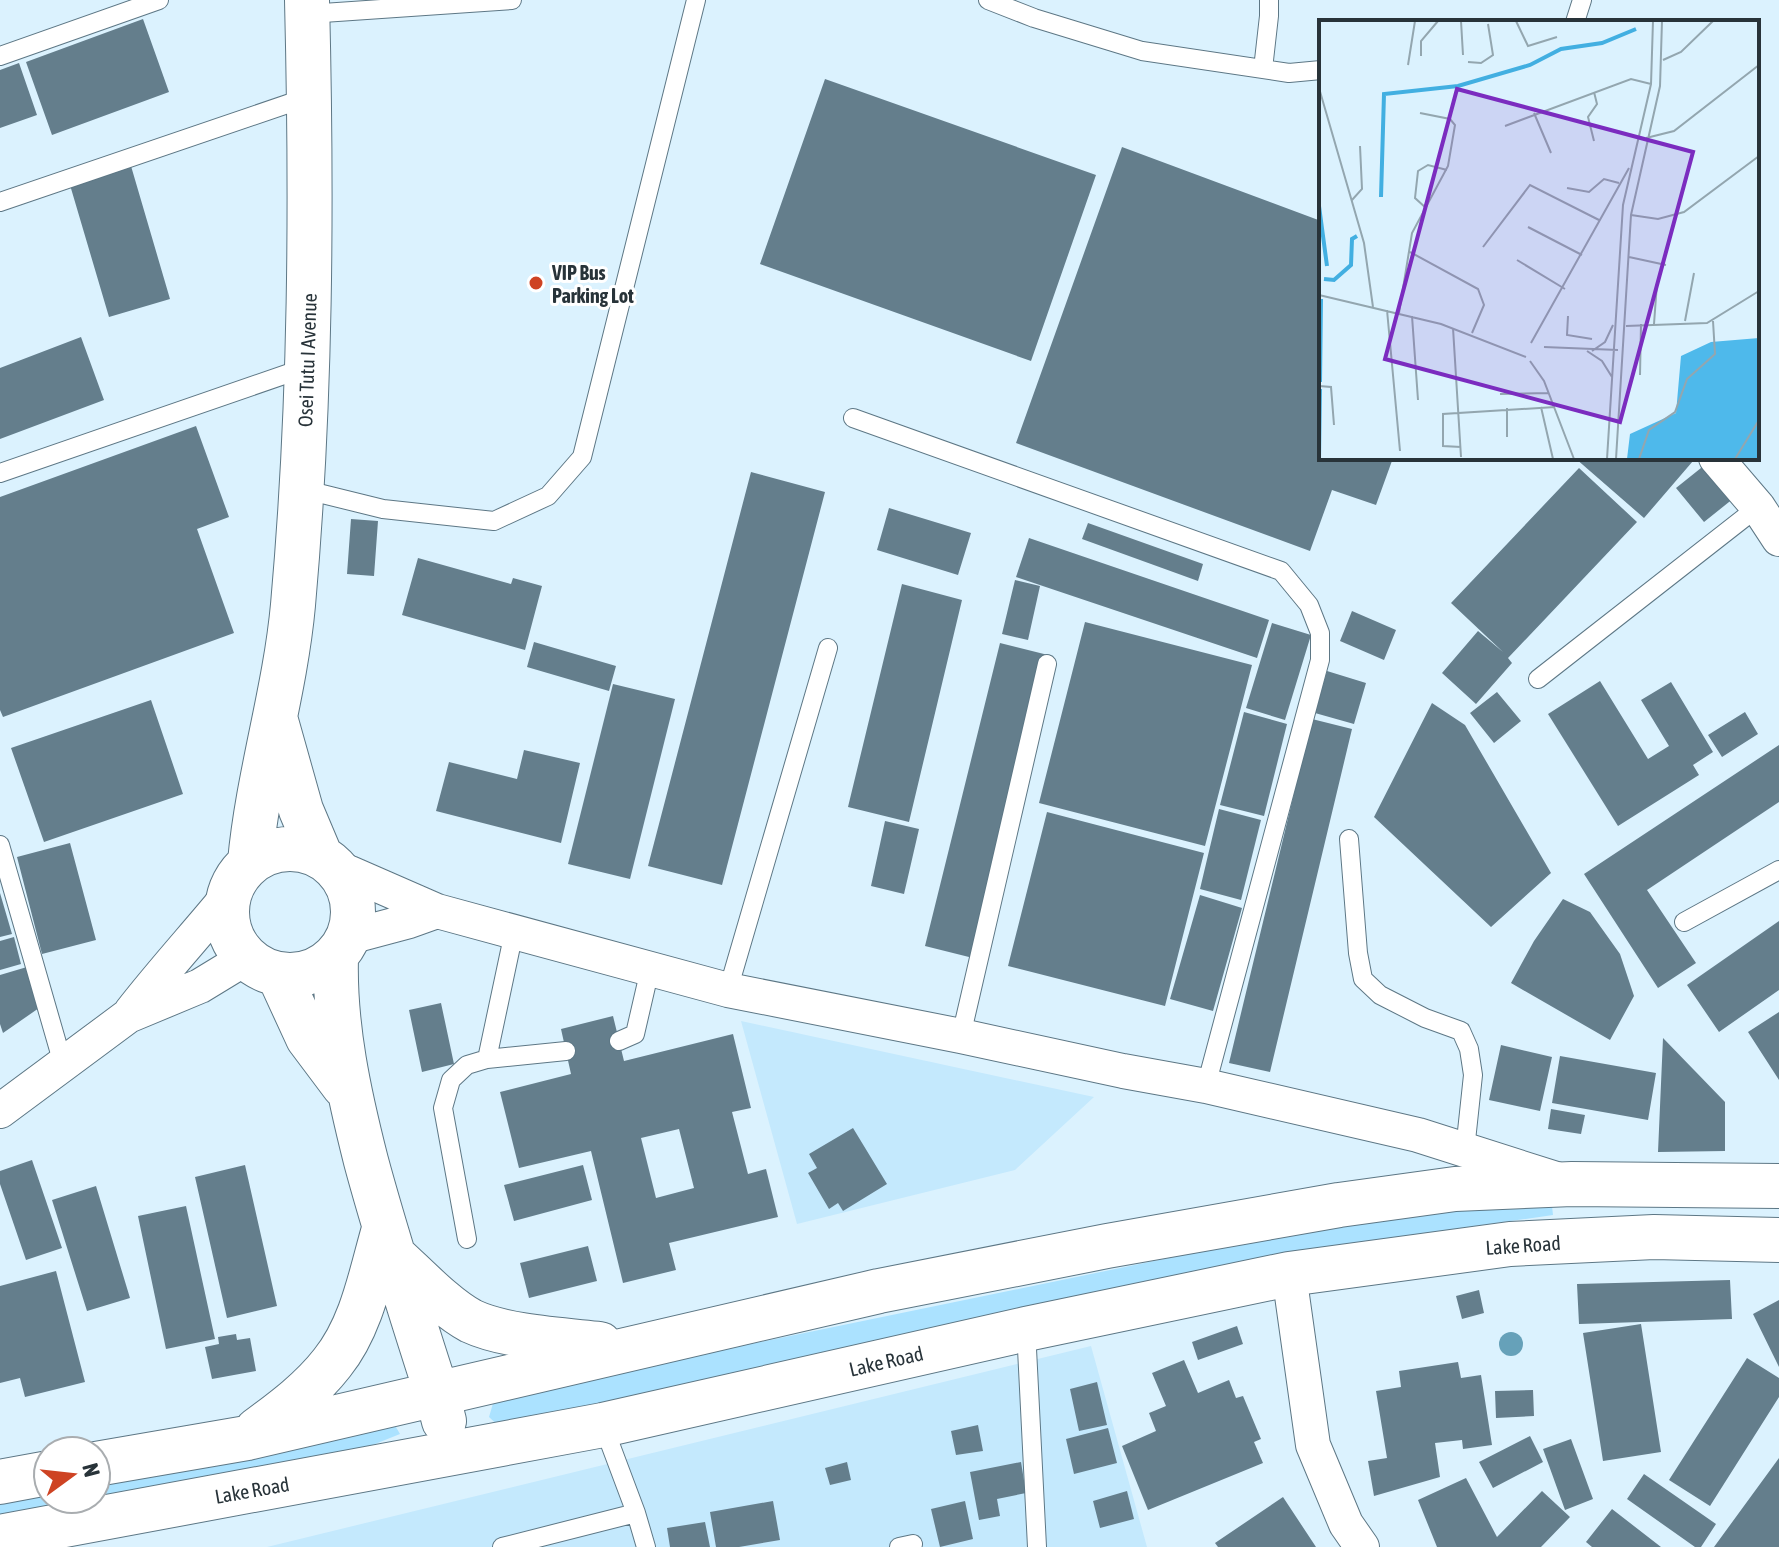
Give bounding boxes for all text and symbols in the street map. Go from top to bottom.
inset map [1319,20,1759,460]
place label: VIP Bus Parking Lot [551,261,634,307]
marker: VIP Bus Parking Lot [527,274,545,292]
street label: Osei Tutu I Avenue [293,293,321,427]
street label: Lake Road [1485,1231,1561,1259]
street label: Lake Road [847,1341,925,1381]
north arrow [32,1435,112,1515]
text: N [77,1460,106,1479]
street label: Lake Road [213,1472,291,1508]

